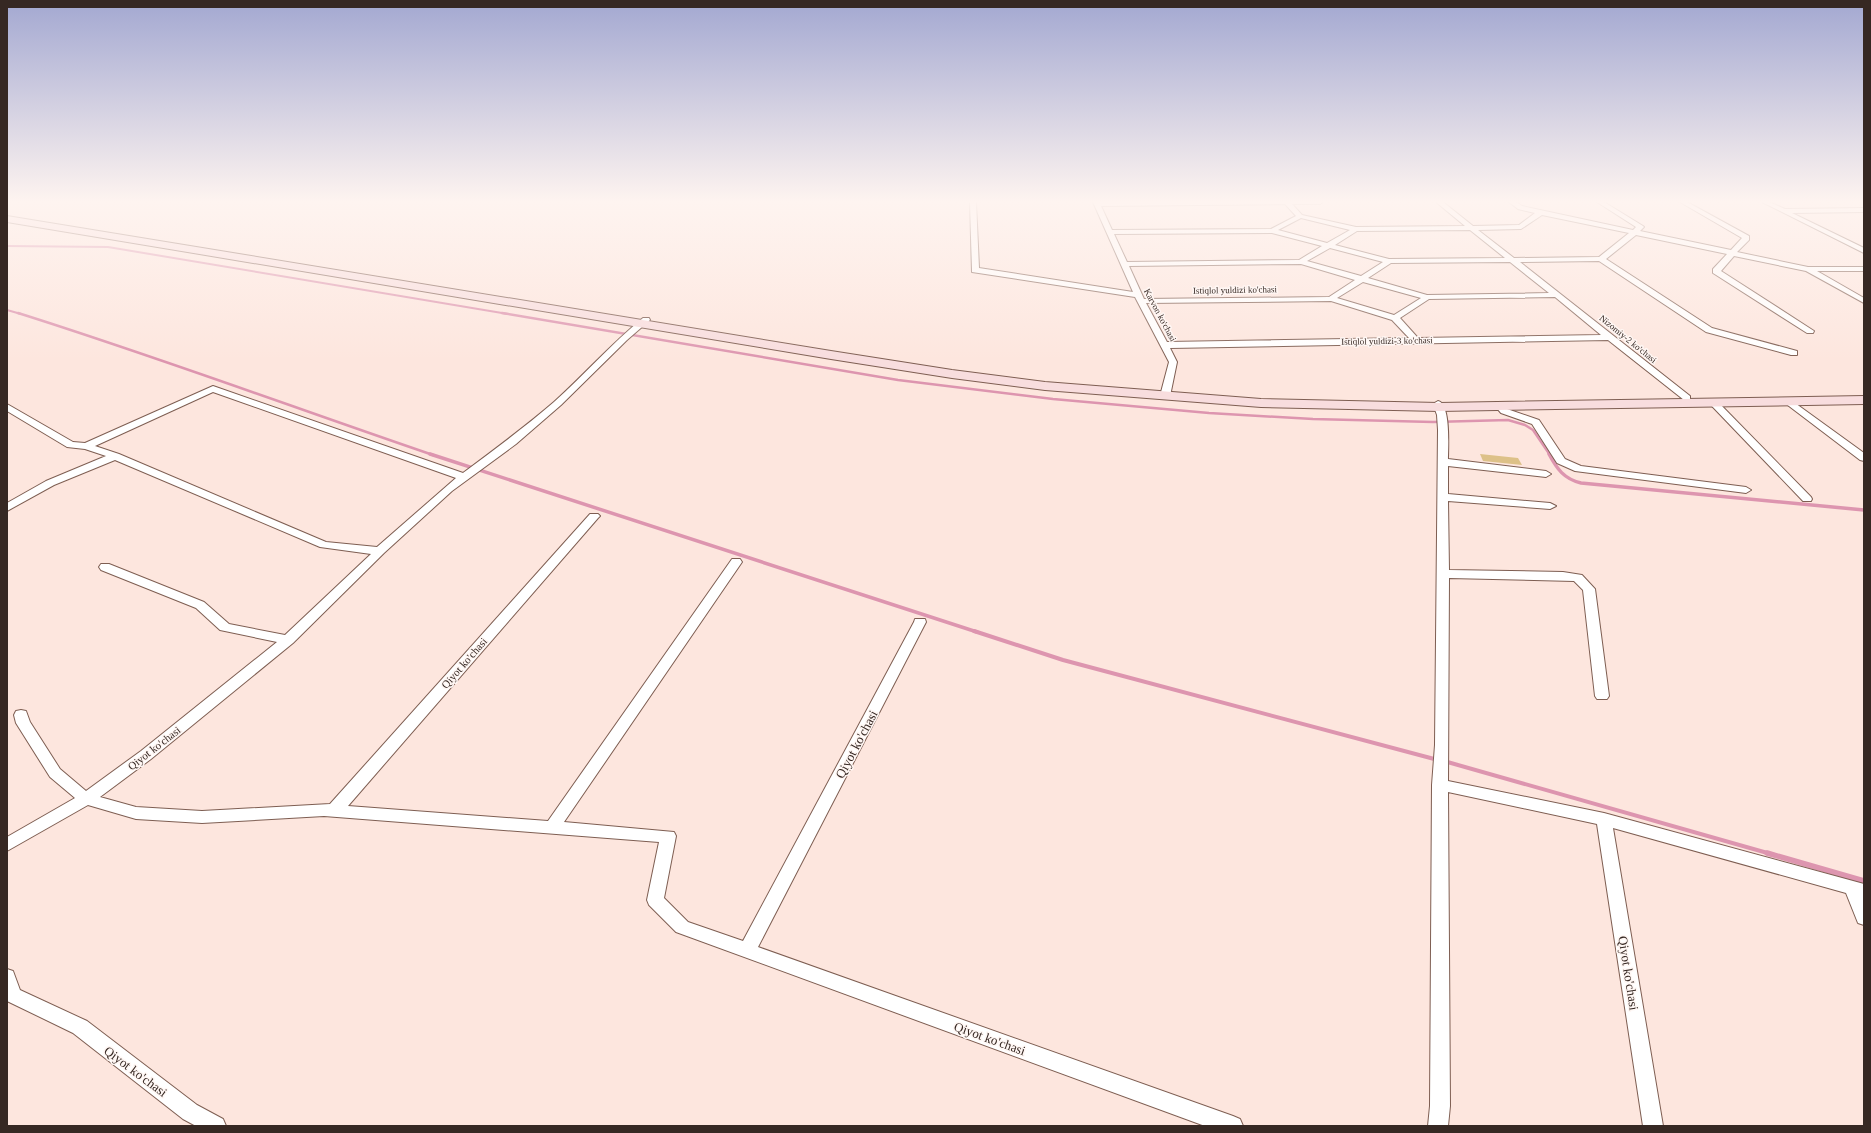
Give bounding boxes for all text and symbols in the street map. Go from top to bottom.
street label: Istiqlol yuldizi ko'chasi [1193,284,1278,296]
street label: Karvon ko'chasi [1142,287,1178,344]
street label: Nizomiy-2 ko'chasi [1598,313,1659,365]
street label: Istiqlol yuldizi-3 ko'chasi [1341,335,1433,347]
street label: Qiyot ko'chasi [439,635,489,691]
street label: Qiyot ko'chasi [832,707,881,781]
street label: Qiyot ko'chasi [125,724,183,772]
street label: Qiyot ko'chasi [1615,935,1642,1012]
street label: Qiyot ko'chasi [952,1019,1028,1058]
street label: Qiyot ko'chasi [101,1043,170,1100]

